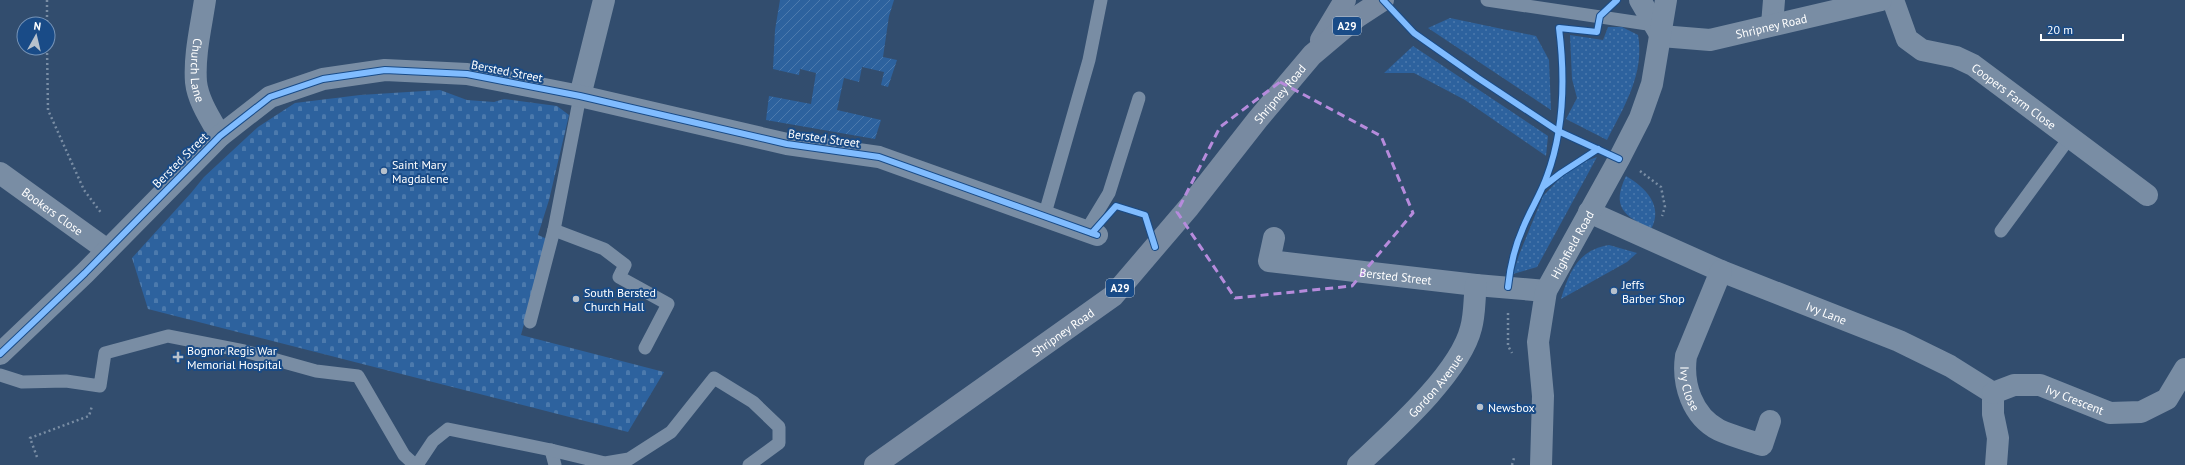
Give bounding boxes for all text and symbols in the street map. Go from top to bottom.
street label: Shripney Road [1734,10,1808,41]
north arrow [16,16,56,56]
scale bar [2041,16,2123,42]
road number: A29 [1333,17,1361,35]
text: N [33,19,42,34]
text: 20 m [2047,22,2073,37]
street label: Church Lane [188,38,208,104]
street label: Bersted Street [470,57,544,85]
street label: Coopers Farm Close [1969,59,2059,132]
street label: Shripney Road [1250,61,1309,126]
street label: Bersted Street [787,126,861,150]
street label: Bersted Street [149,129,211,191]
place label: Saint Mary Magdalene [392,157,449,186]
marker: Saint Mary Magdalene [379,166,389,176]
street label: Bookers Close [19,184,86,238]
street label: Highfield Road [1547,208,1597,281]
street label: Bersted Street [1359,264,1433,287]
place label: Jeffs Barber Shop [1621,277,1685,306]
road number: A29 [1106,279,1134,297]
place label: South Bersted Church Hall [584,285,656,314]
marker: Jeffs Barber Shop [1609,286,1619,296]
marker: South Bersted Church Hall [571,294,581,304]
street label: Ivy Lane [1804,298,1849,327]
street label: Shripney Road [1028,305,1097,359]
place label: Bognor Regis War Memorial Hospital [187,343,282,372]
marker: Bognor Regis War Memorial Hospital [172,351,184,363]
street label: Gordon Avenue [1405,351,1466,420]
street label: Ivy Close [1678,366,1703,414]
street label: Ivy Crescent [2043,381,2106,417]
place label: Newsbox [1488,400,1535,415]
marker: Newsbox [1475,402,1485,412]

